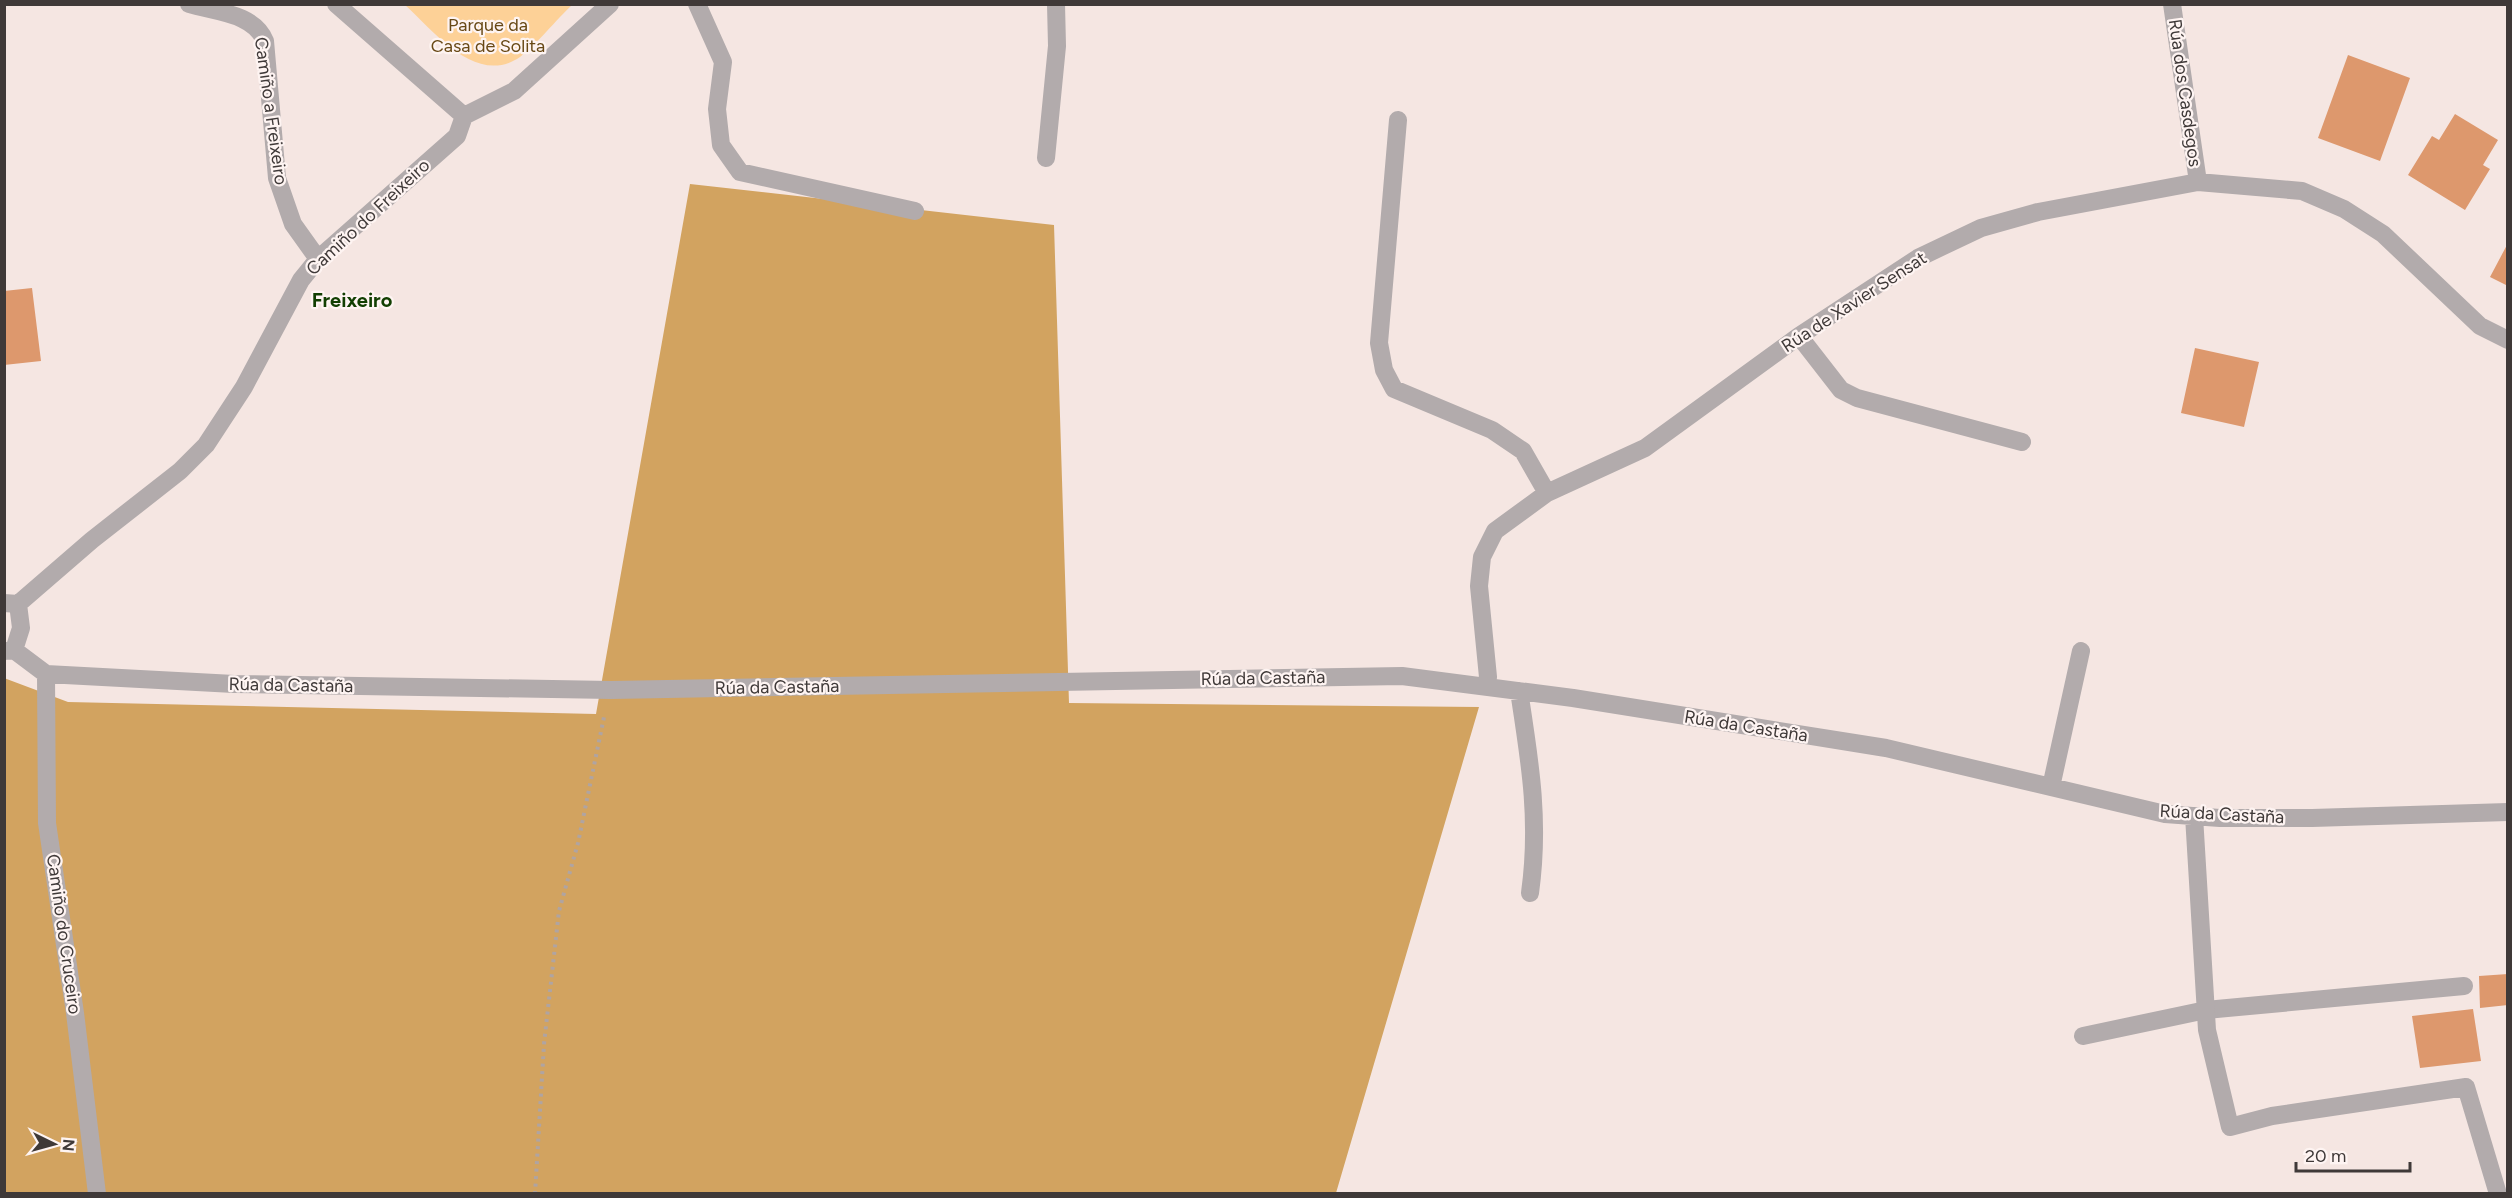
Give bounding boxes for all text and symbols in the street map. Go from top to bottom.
park label: Parque da Casa de Solita [431,14,545,57]
street label: Rúa dos Casdegos [2164,18,2206,168]
street label: Camiño a Freixeiro [250,36,292,186]
street label: Camiño do Freixeiro [302,154,434,280]
street label: Rúa de Xavier Sensat [1777,247,1931,357]
district label: Freixeiro [312,288,393,312]
street label: Rúa da Castaña [1200,666,1326,690]
street label: Rúa da Castaña [228,673,354,697]
street label: Rúa da Castaña [714,675,840,699]
street label: Rúa da Castaña [1683,705,1809,747]
street label: Rúa da Castaña [2159,800,2285,828]
street label: Camiño do Cruceiro [42,853,86,1015]
north arrow [24,1114,84,1174]
scale bar [2296,1135,2410,1173]
text: N [58,1138,78,1152]
text: 20 m [2305,1145,2346,1167]

